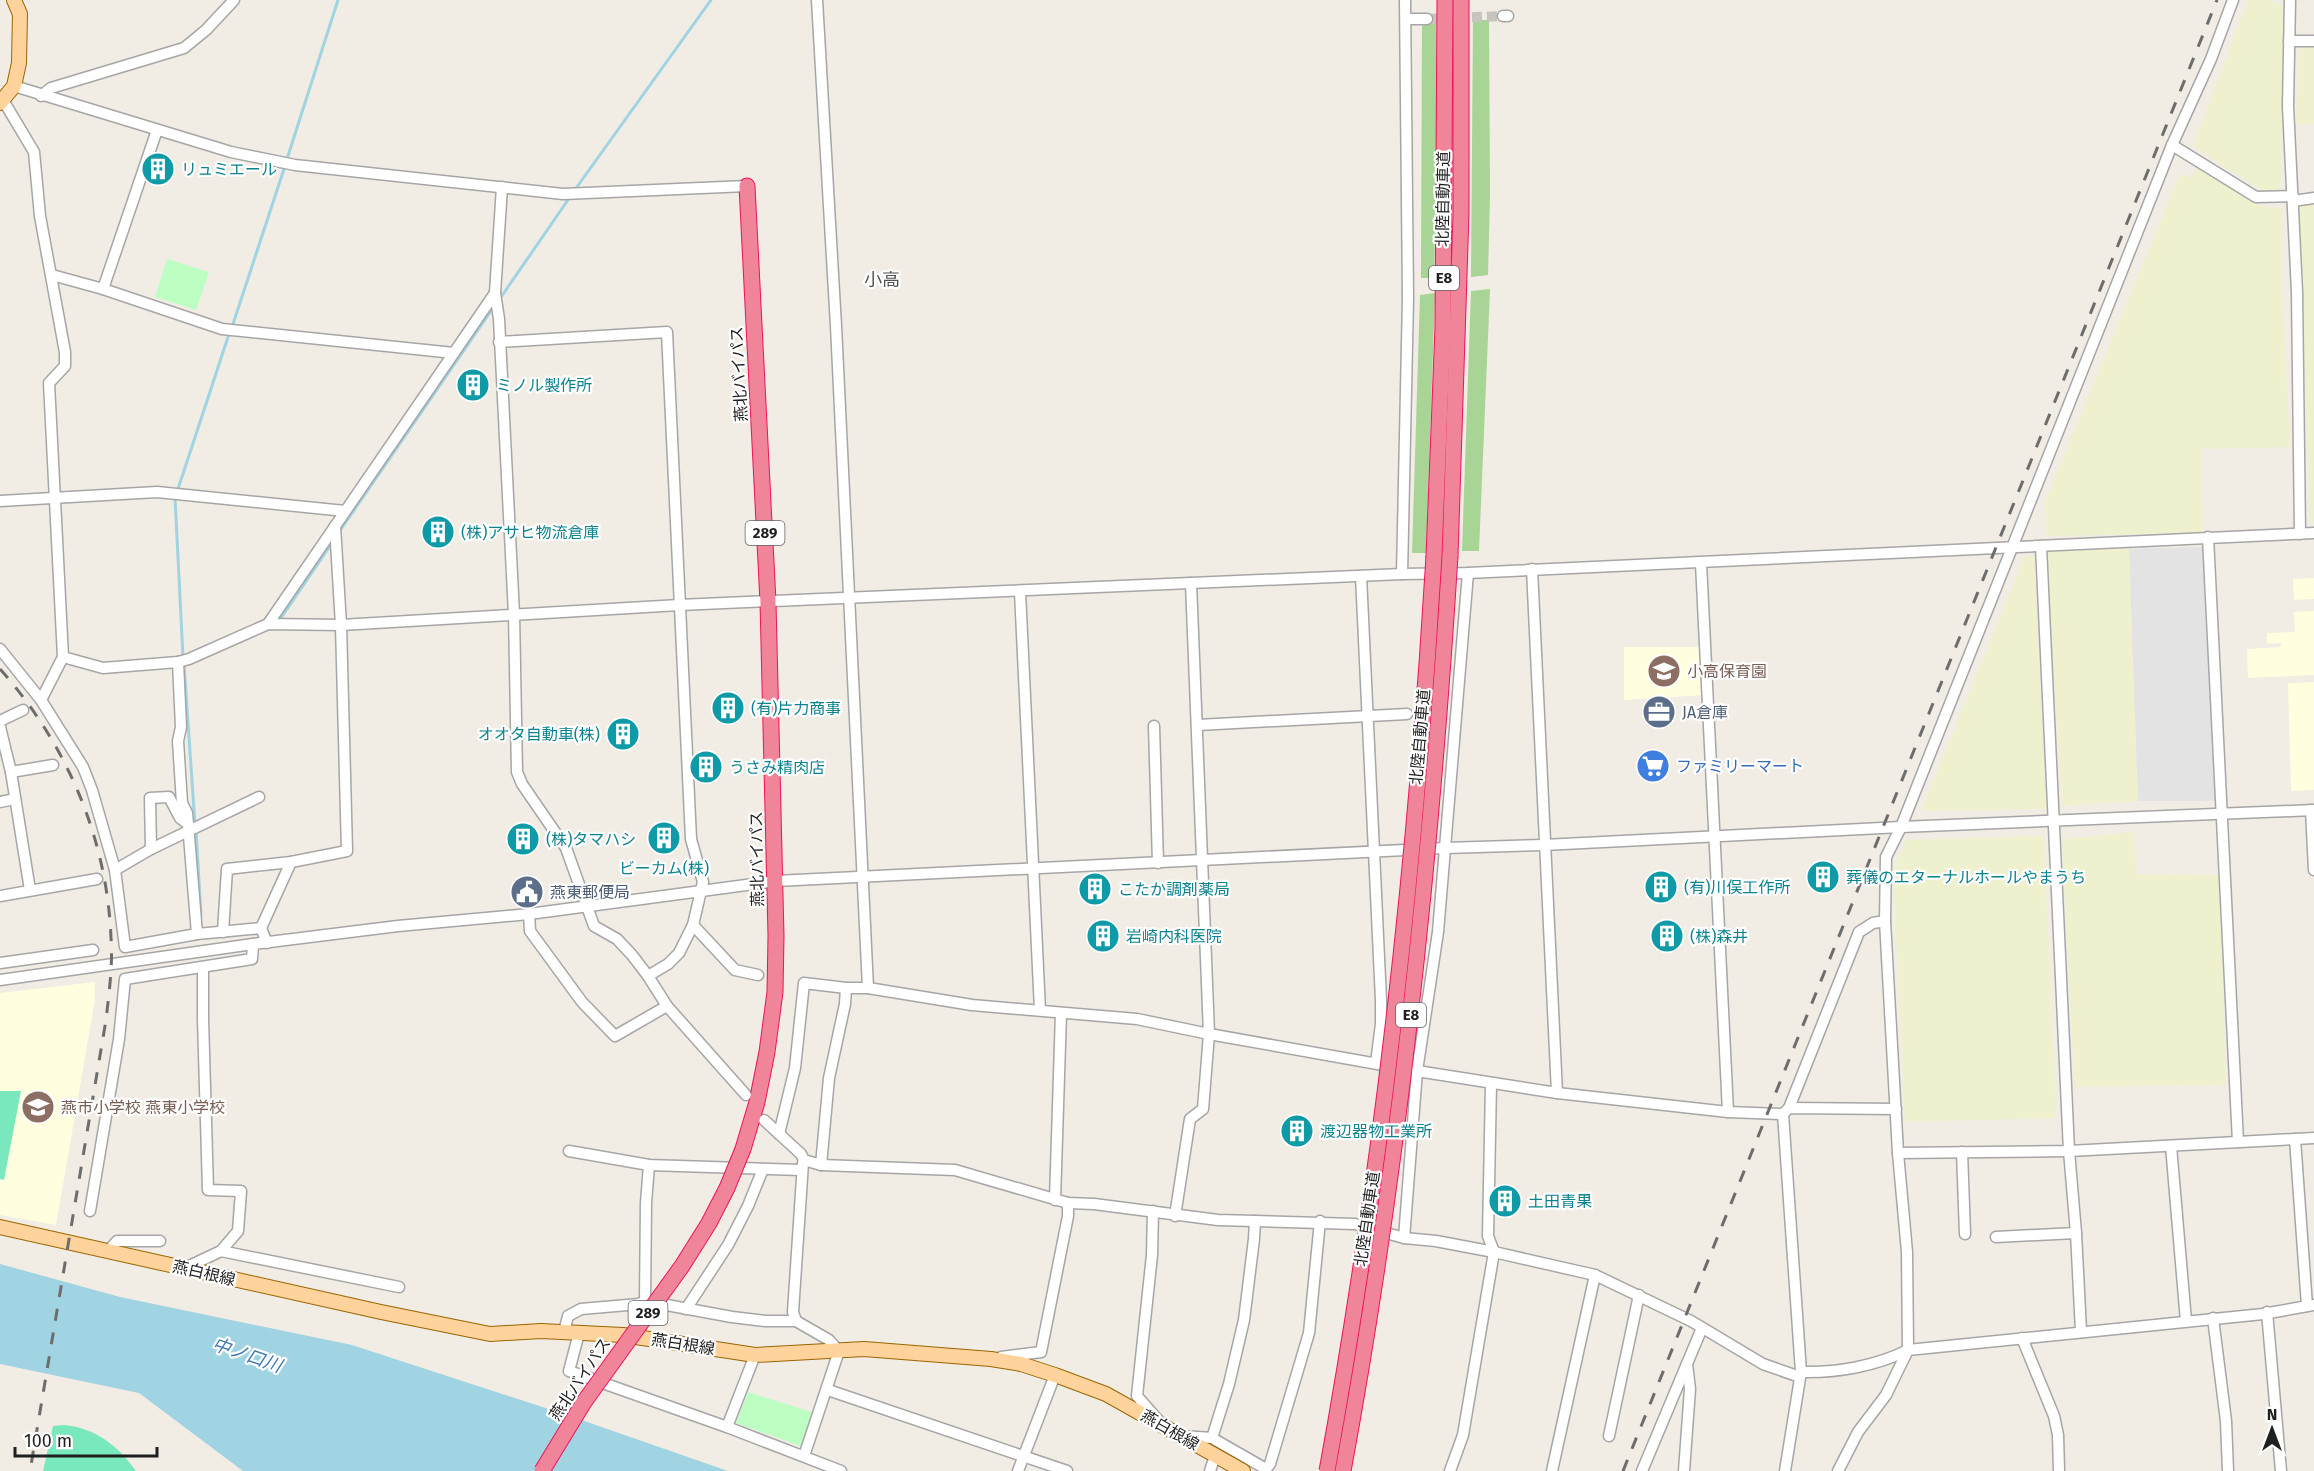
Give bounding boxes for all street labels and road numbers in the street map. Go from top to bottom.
street label: 北陸自動車道 [1433,151,1453,247]
road number: E8 [1429,266,1459,290]
street label: 燕北バイパス [727,326,751,422]
road number: 289 [746,521,784,545]
street label: 北陸自動車道 [1406,688,1434,786]
street label: 燕北バイパス [747,811,767,907]
road number: E8 [1396,1003,1426,1027]
street label: 北陸自動車道 [1351,1170,1383,1268]
street label: 燕白根線 [171,1257,237,1289]
road number: 289 [628,1301,668,1325]
street label: 燕白根線 [650,1330,716,1358]
street label: 燕北バイパス [545,1334,615,1424]
street label: 燕白根線 [1138,1406,1202,1454]

